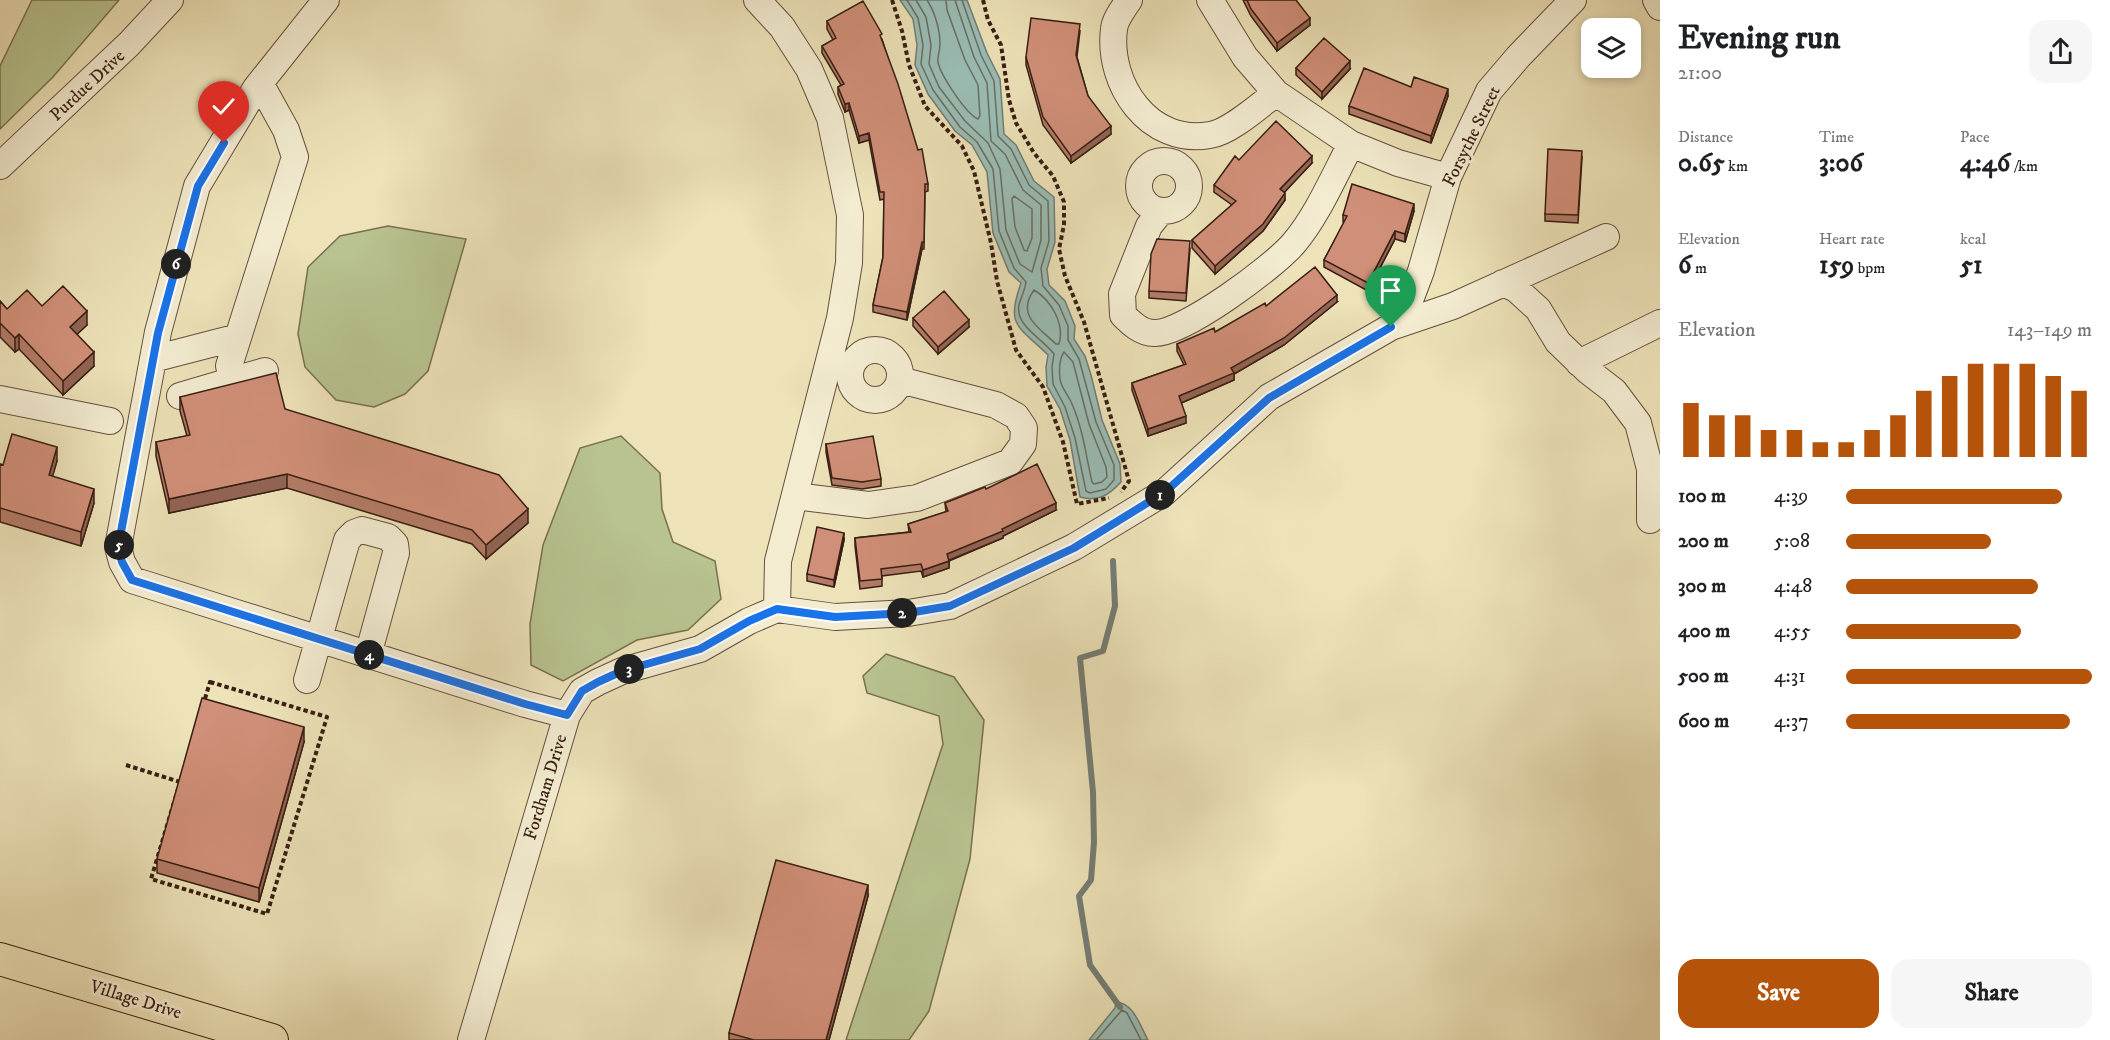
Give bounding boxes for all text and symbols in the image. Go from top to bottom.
map controls [1581,18,1641,78]
button: layers [1581,18,1641,78]
text: Evening run [1678,18,1840,59]
button: share [2029,20,2092,83]
street label: Purdue Drive [45,45,130,126]
text: 21:00 [1678,61,1722,86]
pin [198,81,249,143]
street label: Forsythe Street [1438,82,1506,190]
icon: check [207,90,240,123]
text: Distance [1678,127,1733,147]
text: Time [1819,127,1854,147]
text: Pace [1960,127,1990,147]
text: 0.65 [1678,147,1725,180]
text: 3:06 [1819,147,1863,180]
text: 4:46 [1960,147,2010,180]
text: km [1725,156,1748,176]
text: /km [2010,156,2038,176]
text: Elevation [1678,229,1740,249]
text: Heart rate [1819,229,1885,249]
text: kcal [1960,229,1986,249]
pin: 6 [161,249,191,279]
text: 6 [1678,249,1692,282]
text: 159 [1819,249,1854,282]
text: 51 [1960,249,1982,282]
text: 6 [172,254,180,274]
text: m [1692,258,1707,278]
text: bpm [1854,258,1885,278]
pin [1365,265,1416,327]
icon: arrive [1374,274,1407,307]
text: Elevation [1678,318,1755,343]
text: 143–149 m [2007,318,2092,343]
pin: 1 [1145,480,1175,510]
text: 100 m [1678,484,1726,509]
text: 4:39 [1774,484,1808,509]
text: 1 [1157,485,1163,505]
text: 200 m [1678,529,1729,554]
text: 5:08 [1774,529,1810,554]
pin: 5 [104,530,134,560]
text: 5 [115,535,123,555]
text: 300 m [1678,574,1726,599]
text: 4:48 [1774,574,1812,599]
pin: 2 [887,598,917,628]
text: 2 [898,603,906,623]
text: 400 m [1678,619,1730,644]
text: 4:55 [1774,619,1811,644]
pin: 4 [354,640,384,670]
text: 4 [364,645,374,665]
pin: 3 [614,654,644,684]
text: 3 [626,659,632,679]
text: 500 m [1678,664,1729,689]
text: 4:31 [1774,664,1806,689]
text: 600 m [1678,709,1729,734]
text: 4:37 [1774,709,1809,734]
street label: Fordham Drive [519,732,572,843]
button: Save [1678,959,1879,1028]
button: Share [1891,959,2092,1028]
street label: Village Drive [86,975,184,1024]

